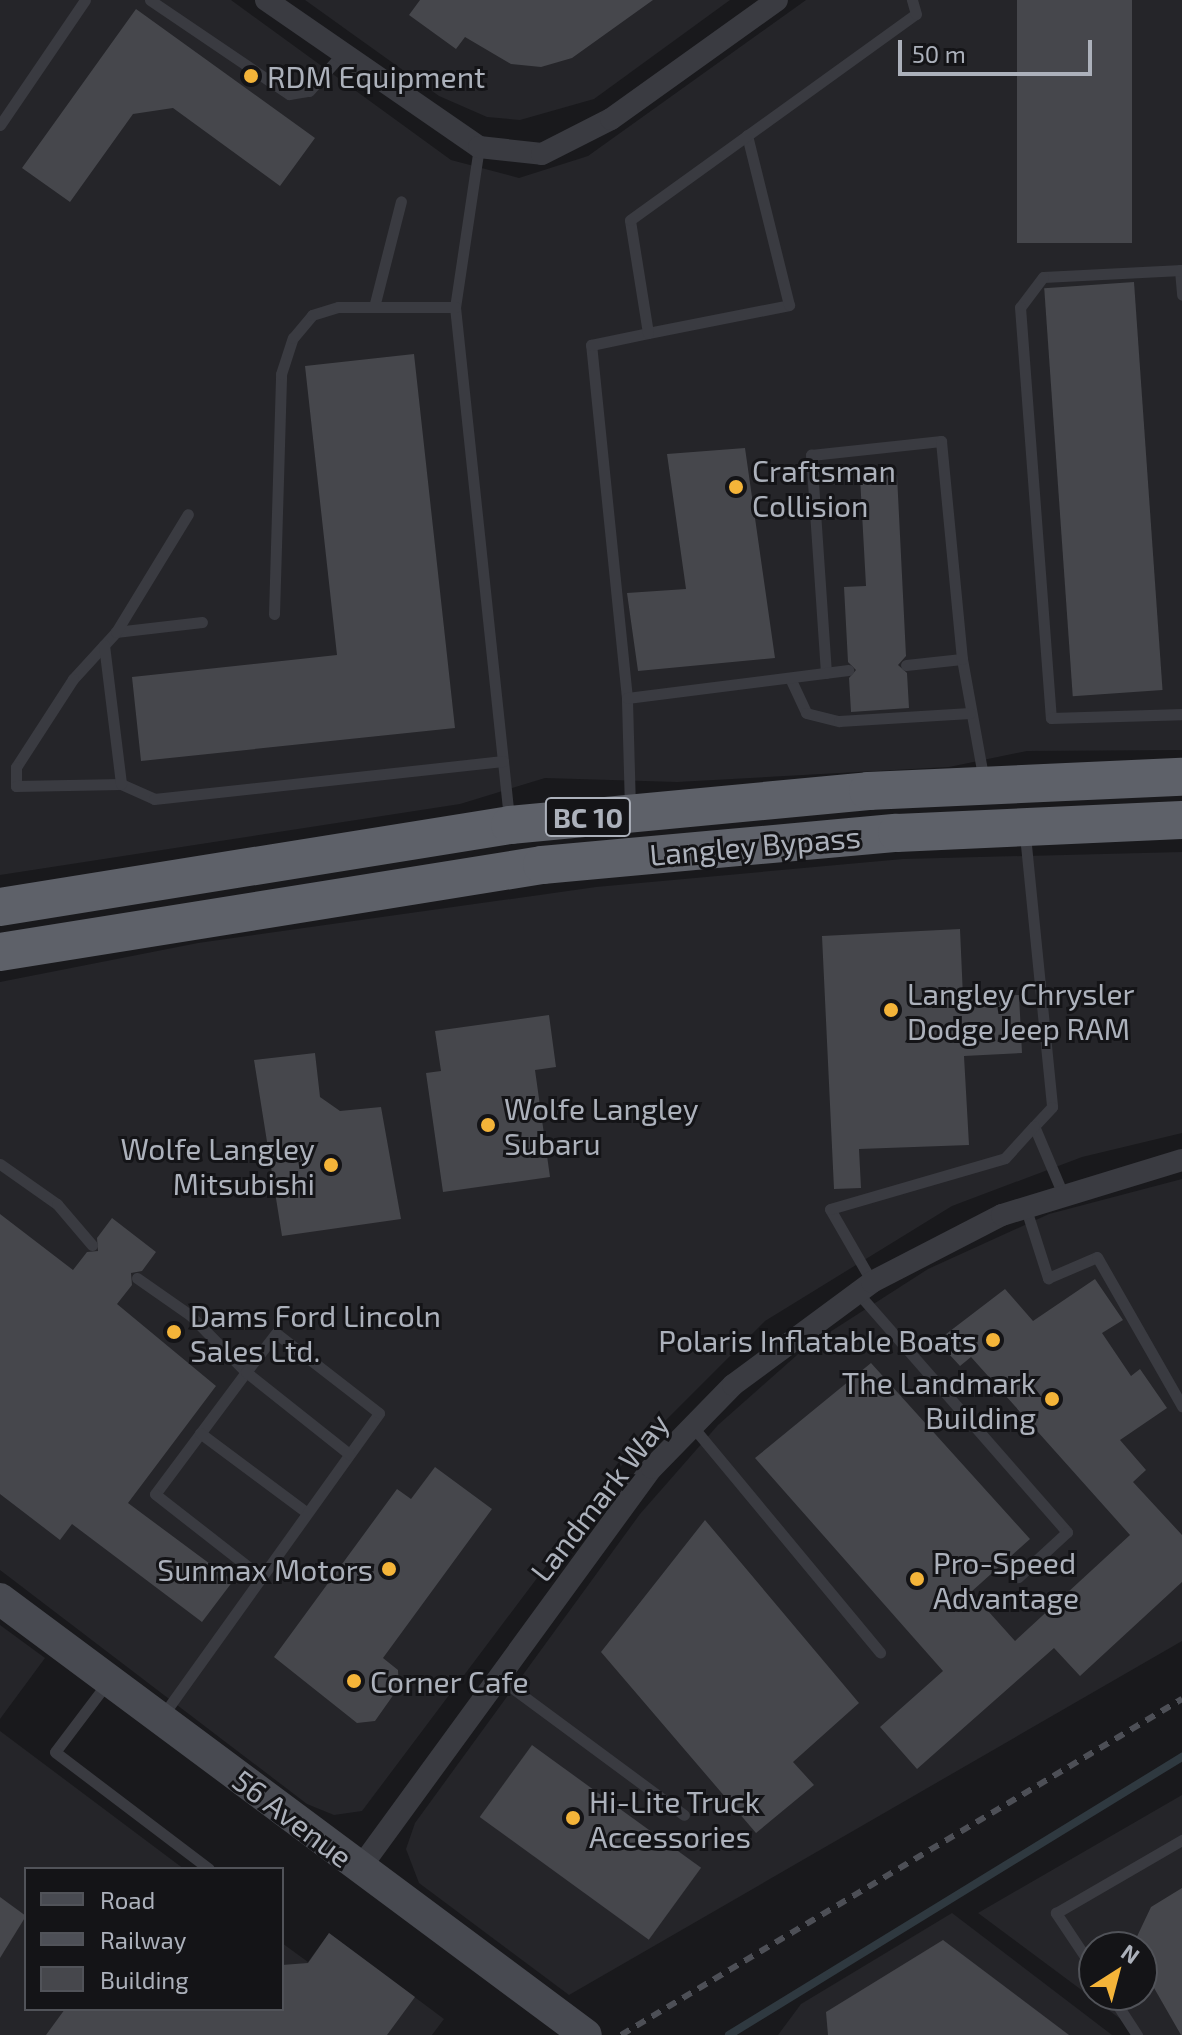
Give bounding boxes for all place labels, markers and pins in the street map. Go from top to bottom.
place label: RDM Equipment [267,58,486,94]
marker: RDM Equipment [242,67,260,85]
place label: Craftsman Collision [752,452,896,522]
marker: Craftsman Collision [727,478,745,496]
place label: Langley Chrysler Dodge Jeep RAM [907,975,1135,1046]
marker: Langley Chrysler Dodge Jeep RAM [882,1001,900,1019]
place label: Wolfe Langley Subaru [504,1090,699,1160]
marker: Wolfe Langley Subaru [479,1116,497,1134]
place label: Wolfe Langley Mitsubishi [120,1130,315,1200]
marker: Wolfe Langley Mitsubishi [322,1156,340,1174]
place label: Dams Ford Lincoln Sales Ltd. [190,1297,441,1368]
place label: Polaris Inflatable Boats [658,1322,977,1358]
marker: Dams Ford Lincoln Sales Ltd. [165,1323,183,1341]
marker: Polaris Inflatable Boats [984,1331,1002,1349]
place label: The Landmark Building [842,1364,1036,1434]
marker: The Landmark Building [1043,1390,1061,1408]
place label: Pro-Speed Advantage [933,1544,1079,1614]
place label: Sunmax Motors [157,1551,373,1587]
marker: Sunmax Motors [380,1560,398,1578]
marker: Pro-Speed Advantage [908,1570,926,1588]
place label: Corner Cafe [370,1663,529,1699]
marker: Corner Cafe [345,1672,363,1690]
place label: Hi-Lite Truck Accessories [589,1783,761,1854]
marker: Hi-Lite Truck Accessories [564,1809,582,1827]

